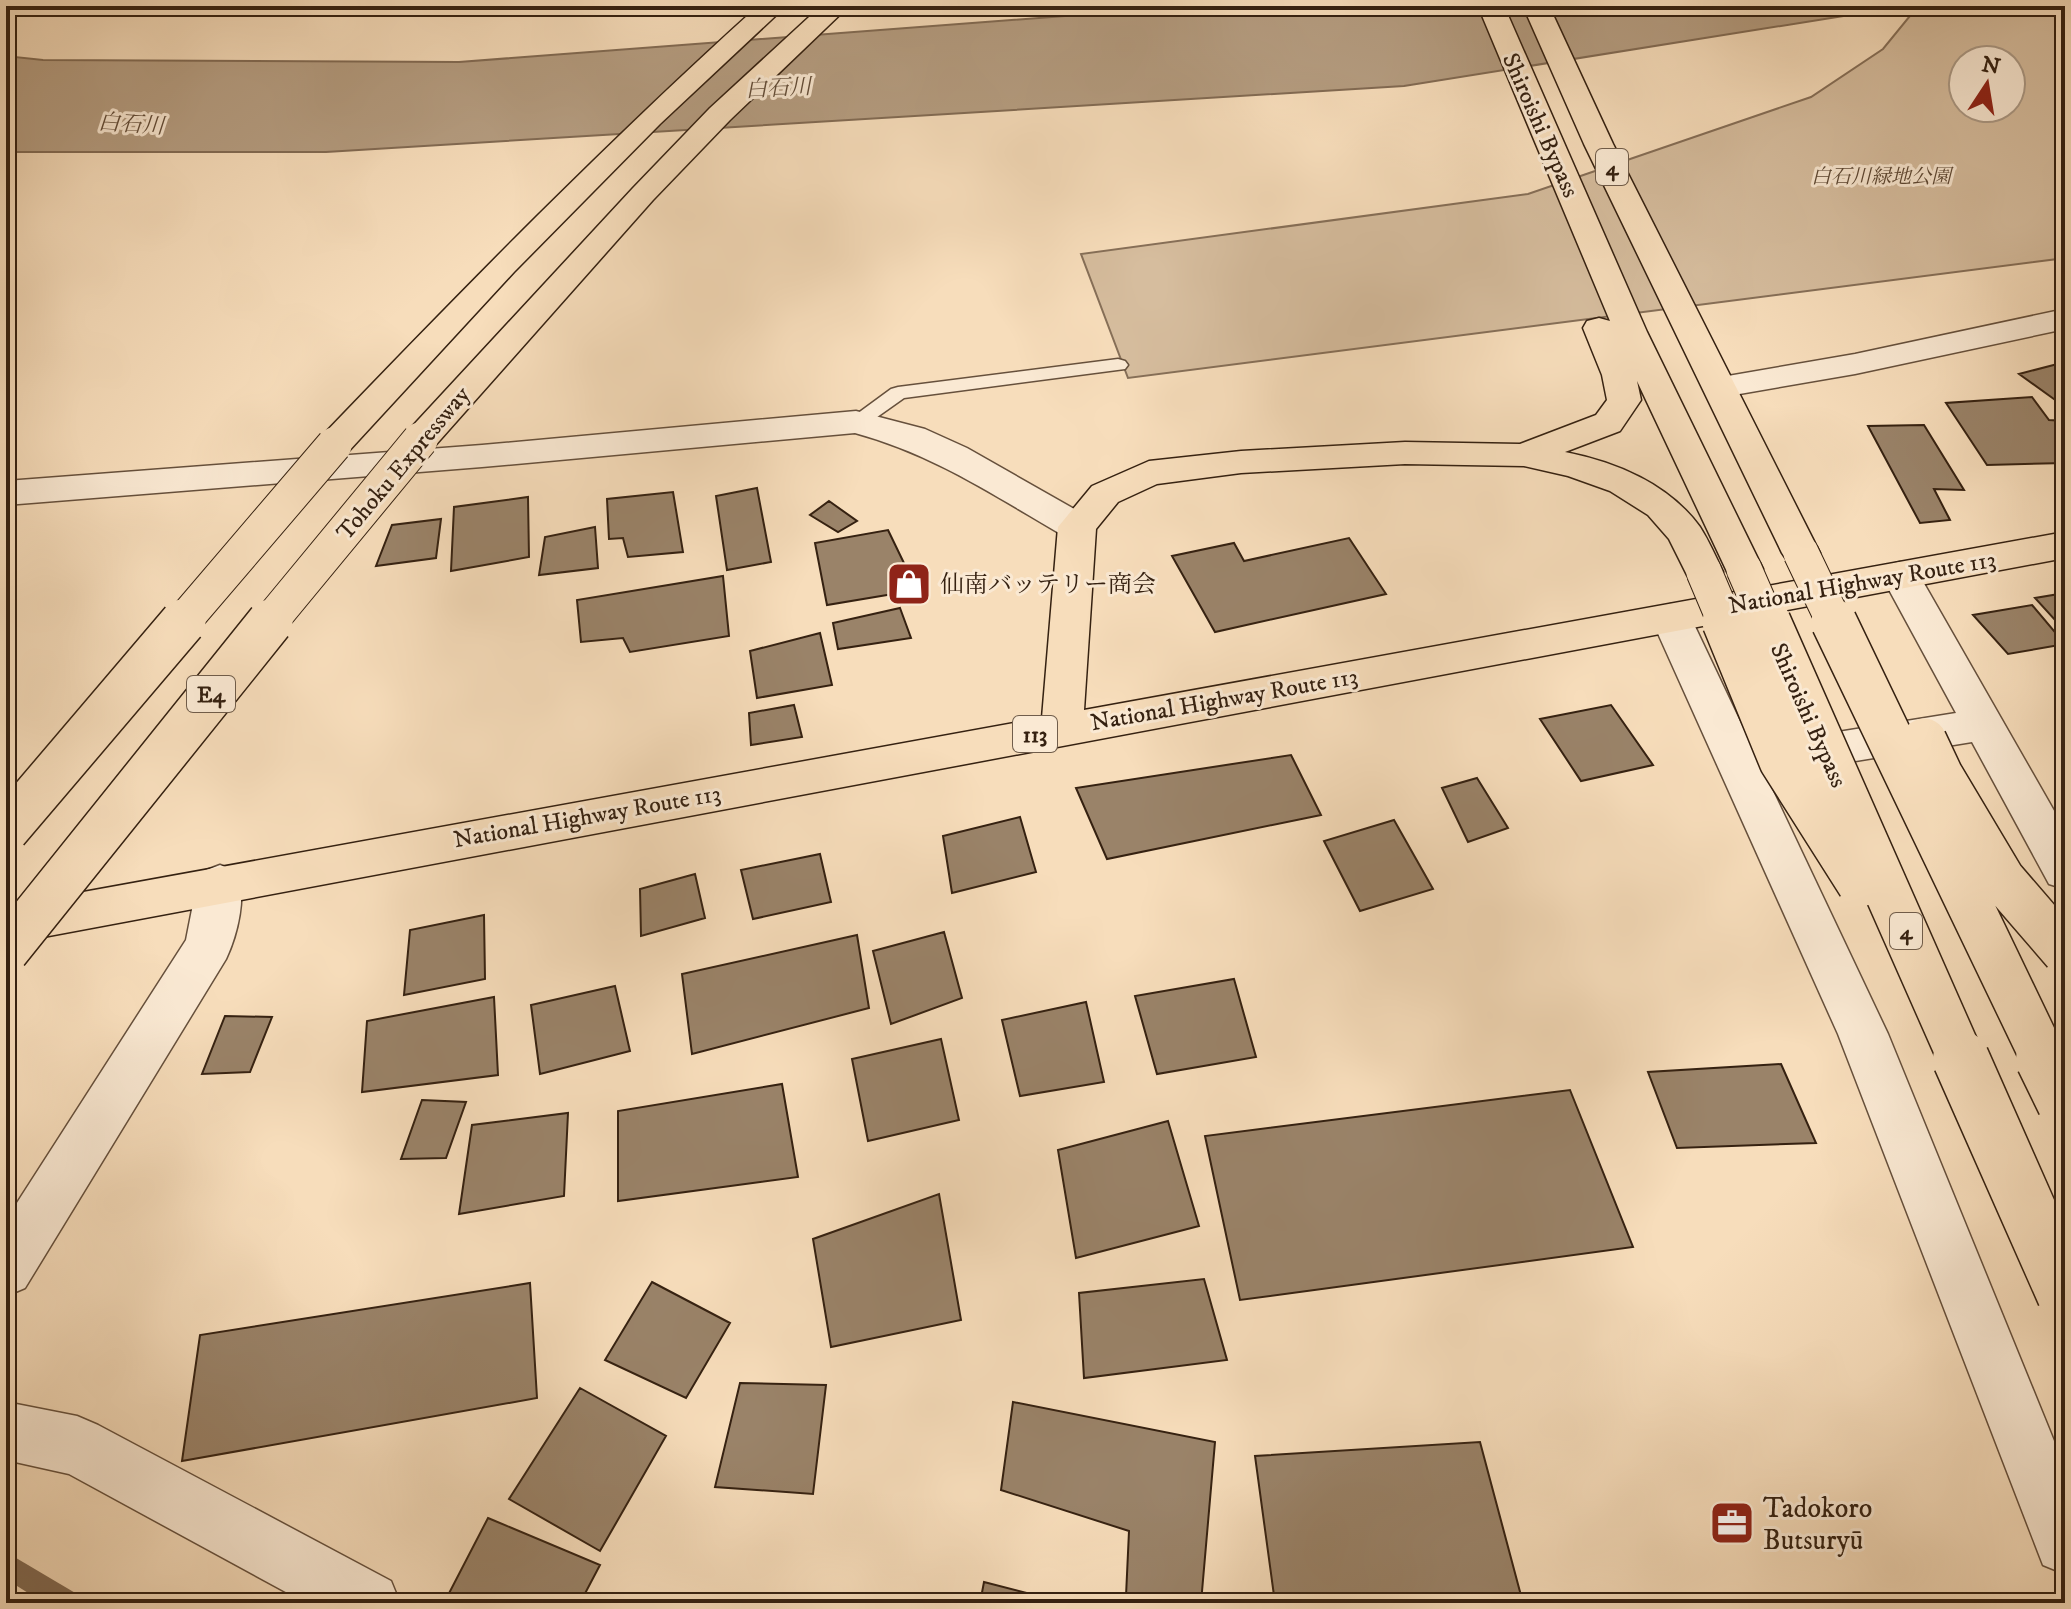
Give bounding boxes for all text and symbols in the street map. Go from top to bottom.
north arrow [1947,44,2027,124]
street label: Shiroishi Bypass [1495,49,1585,202]
text: N [1979,51,2002,81]
water label: 白石川 [744,73,814,104]
water label: 白石川 [97,109,167,140]
road number: 4 [1596,149,1628,185]
park label: 白石川緑地公園 [1811,165,1954,190]
street label: Tohoku Expressway [331,380,477,547]
street label: National Highway Route 113 [1726,545,1998,621]
shop icon: 仙南バッテリー商会 [885,560,933,608]
place label: 仙南バッテリー商会 [940,570,1156,600]
street label: Shiroishi Bypass [1763,639,1853,792]
street label: National Highway Route 113 [1088,662,1360,738]
road number: E4 [187,676,235,712]
road number: 113 [1013,716,1057,752]
street label: National Highway Route 113 [451,779,723,855]
road number: 4 [1890,913,1922,949]
place label: Tadokoro Butsuryū [1763,1491,1872,1558]
office icon: Tadokoro Butsuryū [1708,1499,1756,1547]

